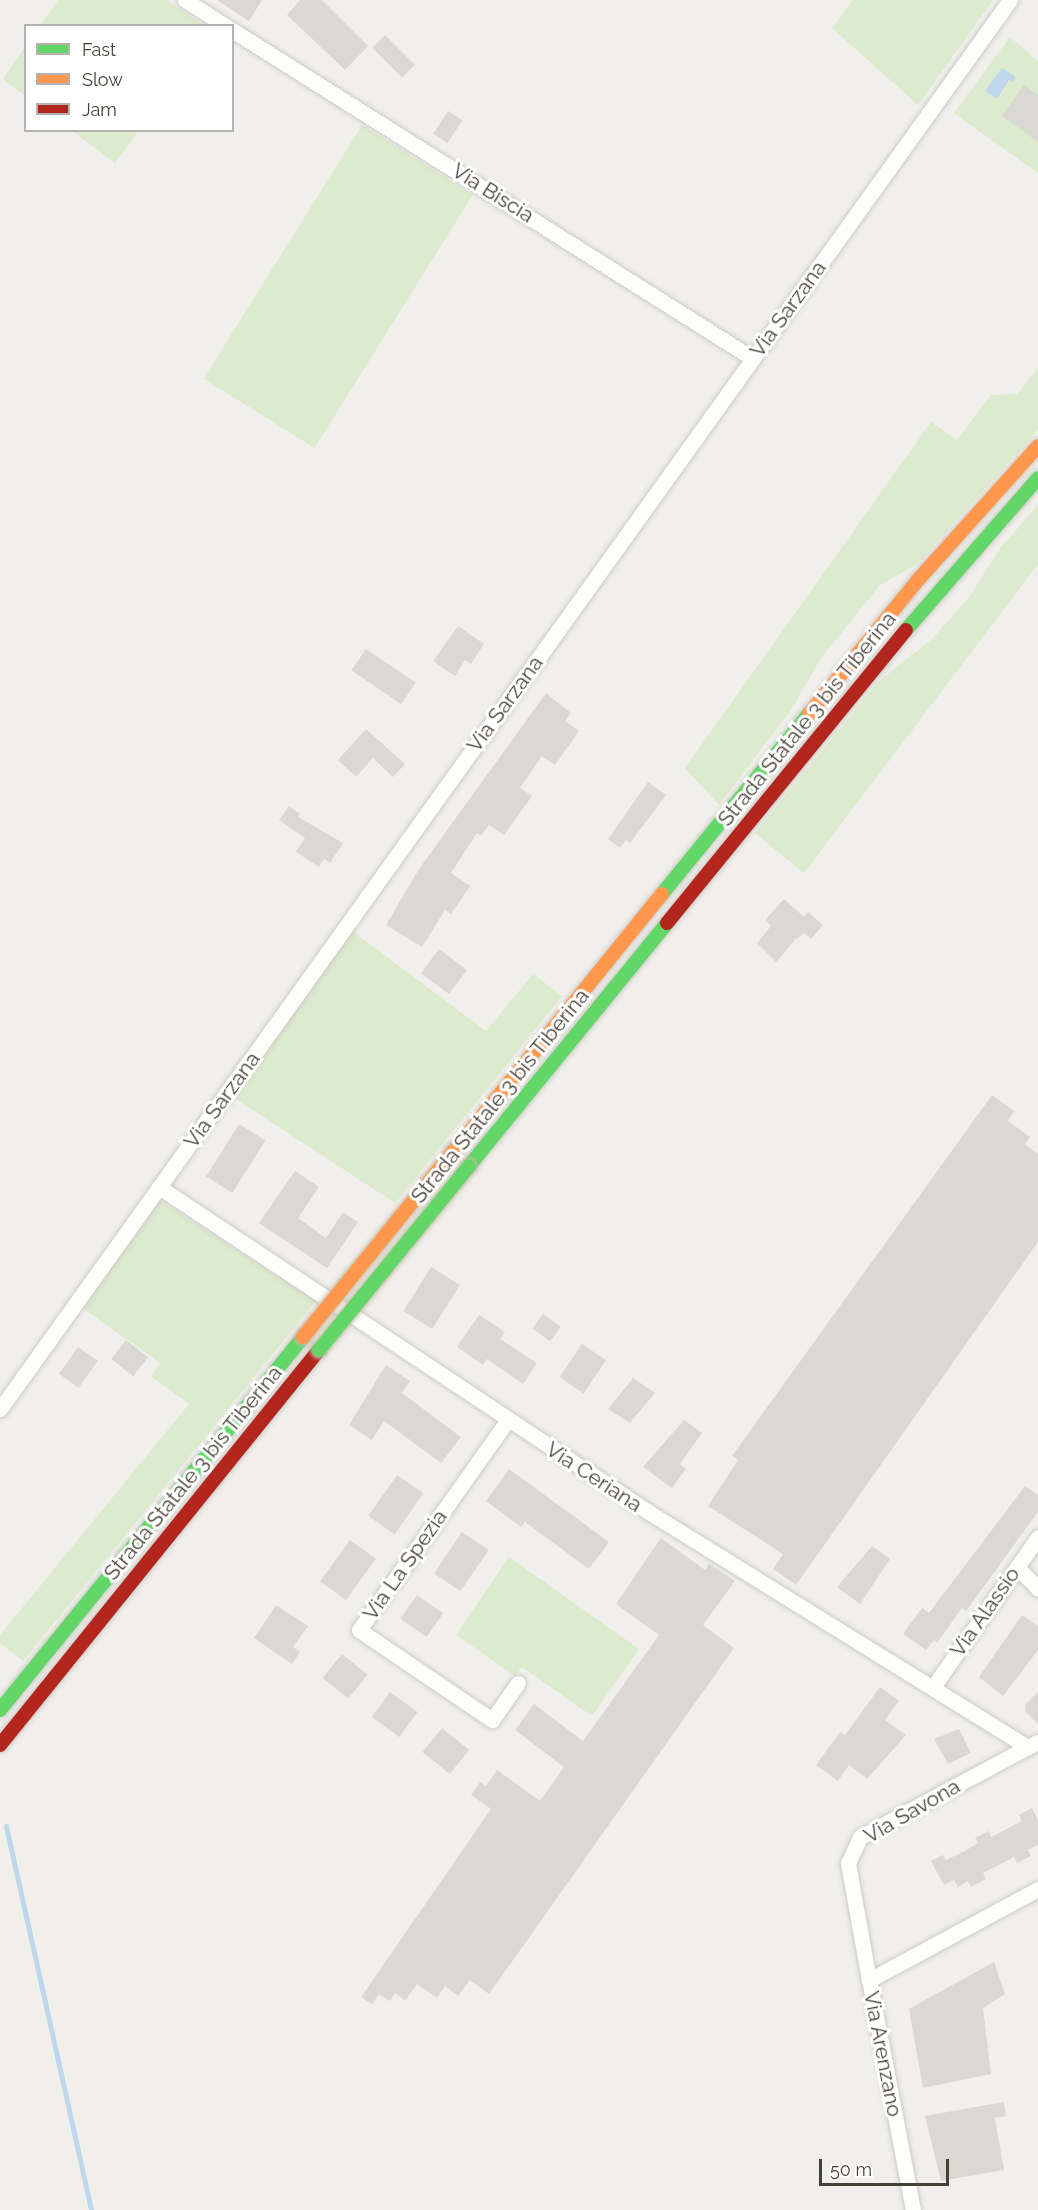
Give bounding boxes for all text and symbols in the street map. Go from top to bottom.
legend [24,24,234,132]
text: Fast [82,39,116,60]
text: Slow [82,69,123,90]
text: Jam [82,99,117,120]
street label: Via Biscia [447,158,539,228]
street label: Via Sarzana [745,256,831,362]
street label: Strada Statale 3 bis Tiberina [713,607,901,831]
street label: Via Sarzana [462,651,548,757]
street label: Strada Statale 3 bis Tiberina [406,984,594,1208]
street label: Via Sarzana [179,1047,265,1153]
street label: Strada Statale 3 bis Tiberina [99,1361,287,1585]
street label: Via Ceriana [541,1437,647,1517]
street label: Via La Spezia [358,1505,452,1625]
street label: Via Alassio [945,1562,1025,1662]
street label: Via Savona [860,1773,964,1849]
street label: Via Arenzano [858,1989,908,2119]
scale bar [822,2147,952,2185]
text: 50 m [830,2159,872,2180]

